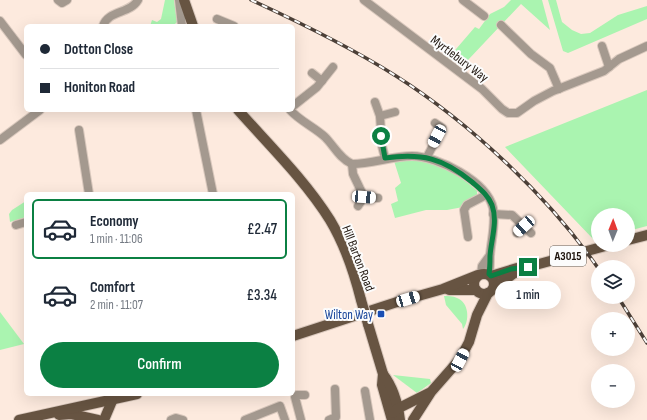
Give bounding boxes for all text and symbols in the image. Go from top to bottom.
street label: Myrtlebury Way [427,32,491,86]
text: Dotton Close [64,40,133,59]
text: Honiton Road [64,78,135,97]
car [426,123,448,149]
route start [372,127,390,145]
car [352,190,376,204]
north arrow [591,208,635,252]
map controls [591,208,635,408]
icon: car [42,211,78,247]
text: Economy [90,212,139,231]
car [511,214,537,238]
text: £2.47 [247,220,277,239]
street label: Hill Barton Road [338,223,378,294]
text: 1 min · 11:06 [90,231,143,247]
road number: A3015 [550,246,586,266]
route end [519,258,537,276]
button: layers [591,260,635,304]
icon: car [42,277,78,313]
text: Comfort [90,278,135,297]
callout: 1 min [495,281,561,309]
text: £3.34 [246,286,277,305]
text: 1 min [516,287,540,303]
car [395,290,421,308]
text: 2 min · 11:07 [90,297,143,313]
place label: Wilton Way [325,307,373,323]
marker: Wilton Way [376,309,386,319]
button: + [591,312,635,356]
button: Confirm [40,342,279,388]
car [449,347,471,373]
button: − [591,364,635,408]

